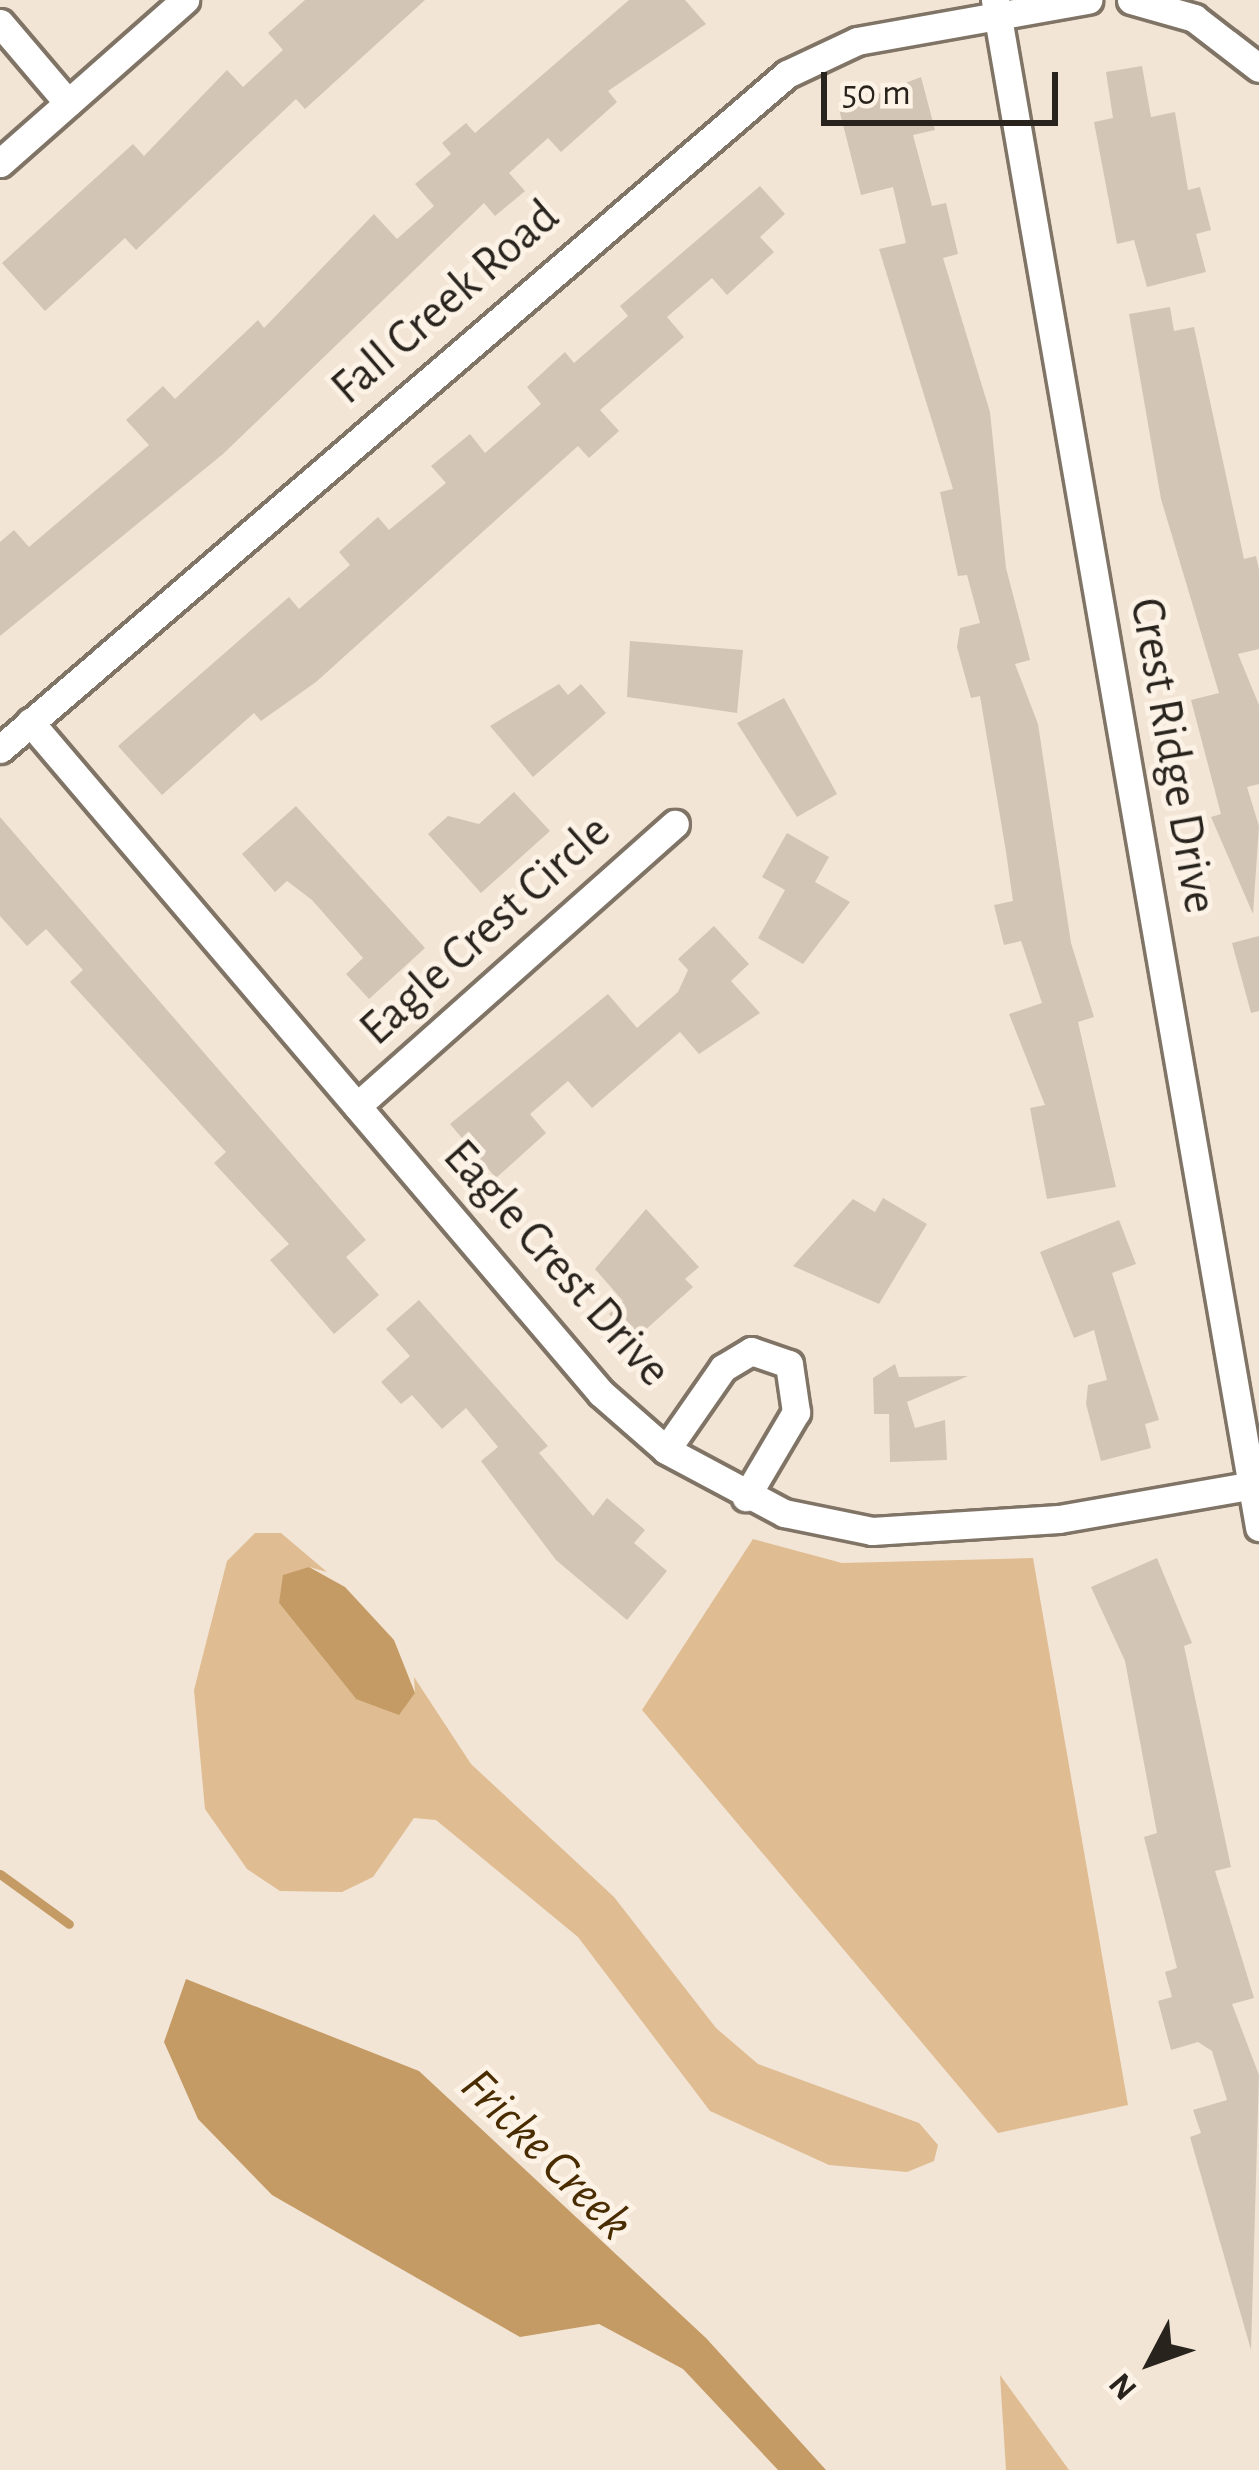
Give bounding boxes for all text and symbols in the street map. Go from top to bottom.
scale bar [827,48,1064,122]
text: 50 m [842,75,911,111]
street label: Fall Creek Road [321,189,571,417]
street label: Crest Ridge Drive [1116,594,1228,918]
street label: Eagle Crest Circle [349,804,623,1058]
street label: Eagle Crest Drive [430,1129,682,1399]
water label: Fricke Creek [447,2056,645,2254]
north arrow [1091,2302,1211,2422]
text: N [1103,2366,1143,2405]

